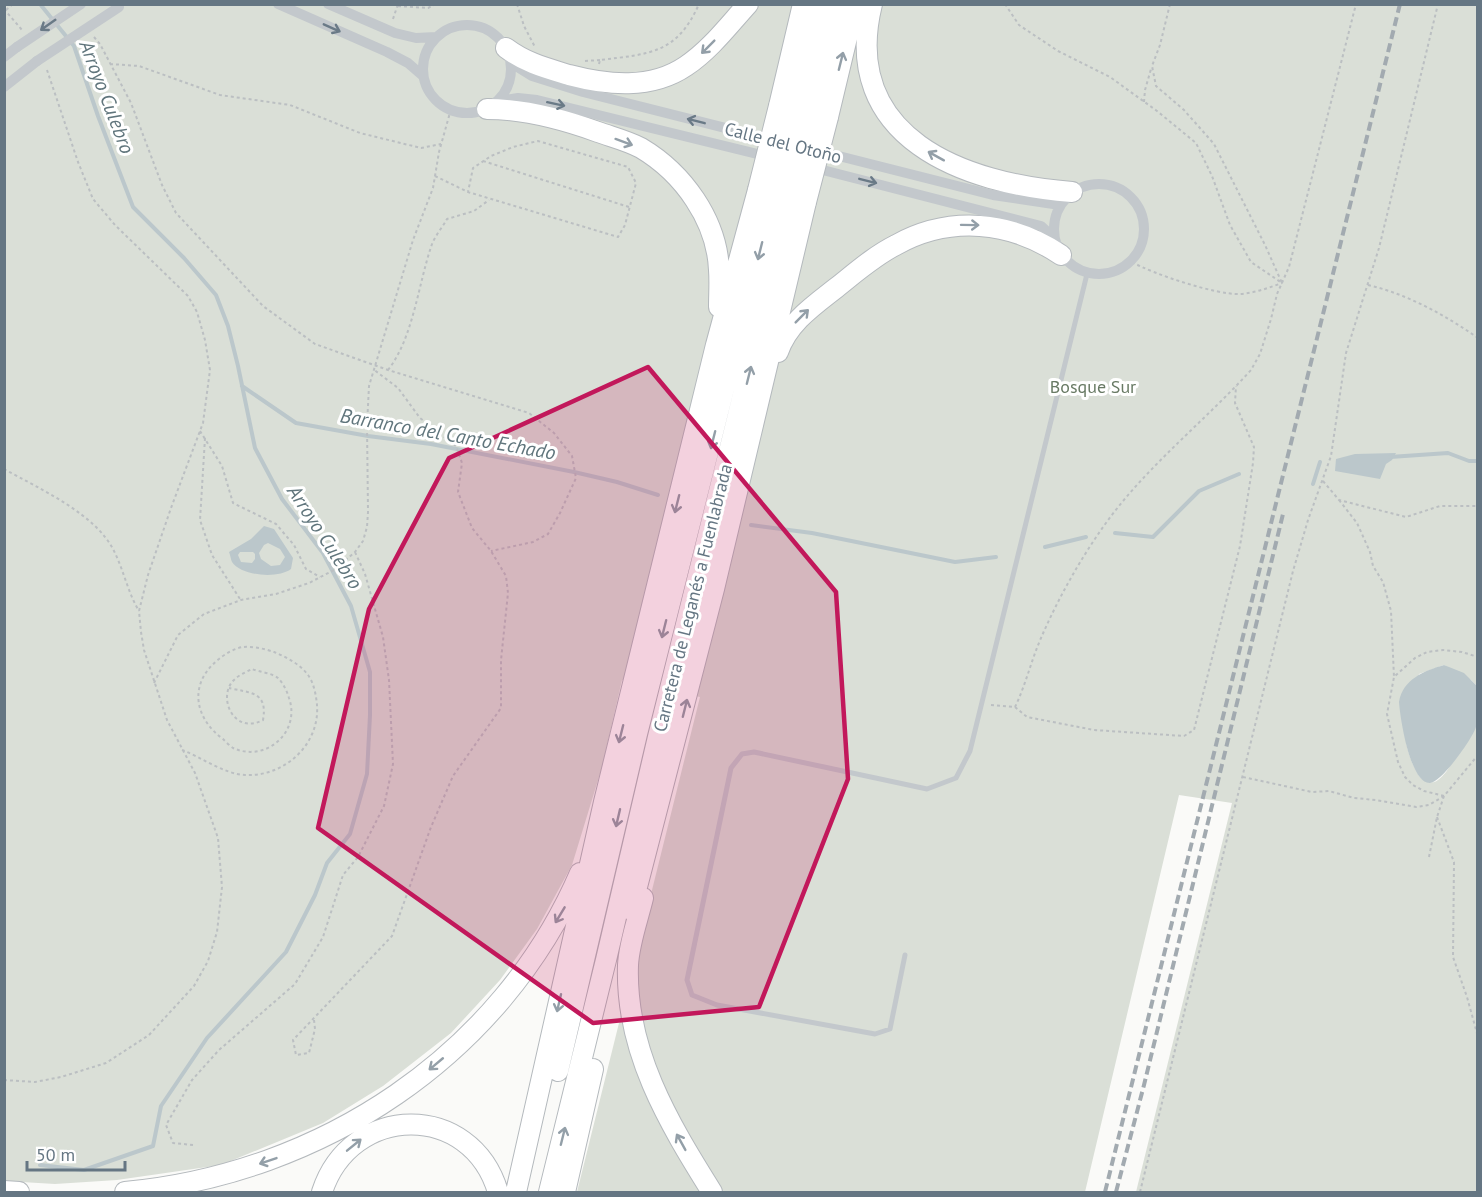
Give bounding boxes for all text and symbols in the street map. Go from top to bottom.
one-way arrow [41,19,57,31]
one-way arrow [322,23,340,35]
water label: Arroyo Culebro [73,36,141,158]
one-way arrow [701,40,715,55]
one-way arrow [836,52,848,71]
one-way arrow [546,99,565,110]
one-way arrow [687,114,706,126]
street label: Calle del Otoño [722,117,844,168]
one-way arrow [614,137,633,148]
one-way arrow [928,149,945,161]
one-way arrow [858,175,877,187]
one-way arrow [959,220,979,231]
one-way arrow [753,241,765,260]
one-way arrow [794,309,809,324]
one-way arrow [743,366,755,385]
park label: Bosque Sur [1050,375,1136,398]
water label: Barranco del Canto Echado [338,402,558,466]
one-way arrow [706,430,718,449]
street label: Carretera de Leganés a Fuenlabrada [648,462,737,734]
water label: Arroyo Culebro [281,479,368,594]
one-way arrow [671,494,683,513]
one-way arrow [658,619,670,638]
one-way arrow [679,698,691,717]
one-way arrow [615,724,627,743]
one-way arrow [611,808,623,827]
one-way arrow [554,906,566,923]
one-way arrow [553,992,564,1012]
one-way arrow [429,1057,444,1071]
one-way arrow [557,1127,569,1146]
scale bar [27,1134,124,1172]
one-way arrow [675,1134,686,1152]
one-way arrow [346,1138,362,1151]
text: 50 m [36,1143,75,1166]
one-way arrow [259,1157,278,1168]

